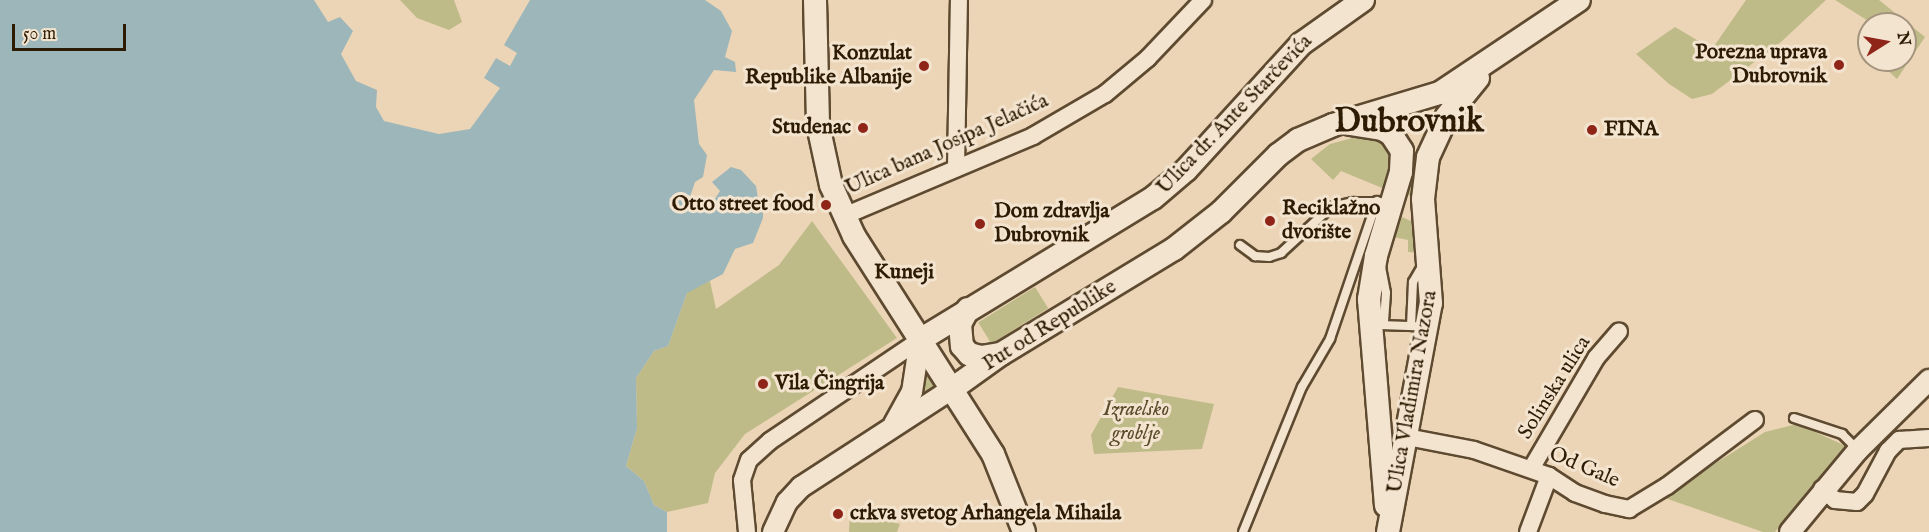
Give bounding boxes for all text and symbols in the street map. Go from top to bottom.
scale bar [15,12,129,50]
north arrow [1857,12,1917,72]
text: 50 m [23,23,56,46]
street label: Ulica dr. Ante Starčevića [1152,30,1318,200]
text: N [1892,30,1914,48]
place label: Porezna uprava Dubrovnik [1695,40,1827,90]
place label: Konzulat Republike Albanije [745,41,912,91]
marker: Porezna uprava Dubrovnik [1832,58,1846,72]
marker: Konzulat Republike Albanije [917,59,931,73]
street label: Ulica bana Josipa Jelačića [842,89,1052,201]
district label: Dubrovnik [1334,103,1484,143]
place label: Studenac [772,115,851,141]
place label: FINA [1604,117,1658,143]
marker: Studenac [856,121,870,135]
marker: FINA [1585,123,1599,137]
place label: Otto street food [672,192,814,218]
place label: Reciklažno dvorište [1282,196,1380,246]
marker: Otto street food [819,198,833,212]
place label: Dom zdravlja Dubrovnik [994,199,1109,249]
marker: Reciklažno dvorište [1263,214,1277,228]
marker: Dom zdravlja Dubrovnik [971,215,989,233]
district label: Kuneji [874,260,934,286]
street label: Put od Republike [979,275,1121,377]
street label: Ulica Vladimira Nazora [1383,289,1443,495]
street label: Solinska ulica [1513,332,1597,444]
place label: Vila Čingrija [775,371,884,397]
marker: Vila Čingrija [756,377,770,391]
park label: Izraelsko groblje [1103,397,1169,447]
street label: Od Gale [1545,442,1623,494]
place label: crkva svetog Arhangela Mihaila [850,501,1121,527]
marker: crkva svetog Arhangela Mihaila [831,507,845,521]

